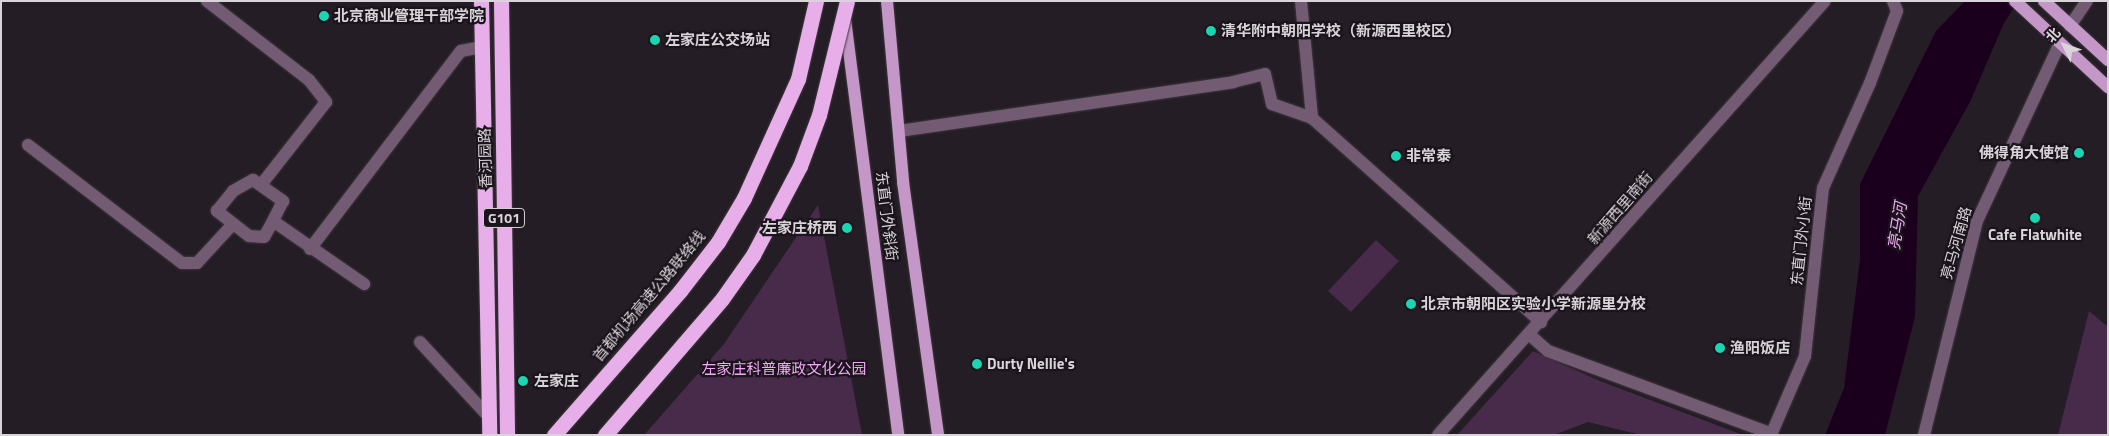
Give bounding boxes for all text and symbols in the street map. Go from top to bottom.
place label: 北京商业管理干部学院 [334,7,484,25]
marker: 北京商业管理干部学院 [318,10,330,22]
north arrow [2039,20,2089,70]
place label: 清华附中朝阳学校（新源西里校区） [1221,22,1461,40]
text: 北 [2040,22,2065,47]
marker: 清华附中朝阳学校（新源西里校区） [1205,25,1217,37]
place label: 左家庄公交场站 [665,31,770,49]
marker: 左家庄公交场站 [649,34,661,46]
street label: 香河园路 [475,128,495,188]
place label: 佛得角大使馆 [1979,144,2069,162]
place label: 非常泰 [1406,147,1451,165]
marker: 佛得角大使馆 [2073,147,2085,159]
marker: 非常泰 [1390,150,1402,162]
street label: 新源西里南街 [1584,168,1656,248]
street label: 东直门外斜街 [873,170,901,262]
street label: 东直门外小街 [1787,195,1815,287]
water label: 亮马河 [1884,201,1910,251]
street label: 亮马河南路 [1937,204,1975,282]
road number: G101 [483,207,525,230]
marker: Cafe Flatwhite [2029,212,2041,224]
place label: 左家庄桥西 [762,219,837,237]
marker: 左家庄桥西 [841,222,853,234]
place label: Cafe Flatwhite [1988,226,2082,244]
street label: 首都机场高速公路联络线 [589,227,709,365]
place label: 北京市朝阳区实验小学新源里分校 [1421,295,1646,313]
marker: 北京市朝阳区实验小学新源里分校 [1405,298,1417,310]
place label: 渔阳饭店 [1730,339,1790,357]
marker: 渔阳饭店 [1714,342,1726,354]
place label: Durty Nellie's [987,355,1075,373]
marker: Durty Nellie's [971,358,983,370]
park label: 左家庄科普廉政文化公园 [702,360,866,378]
place label: 左家庄 [534,372,579,390]
marker: 左家庄 [516,374,530,388]

